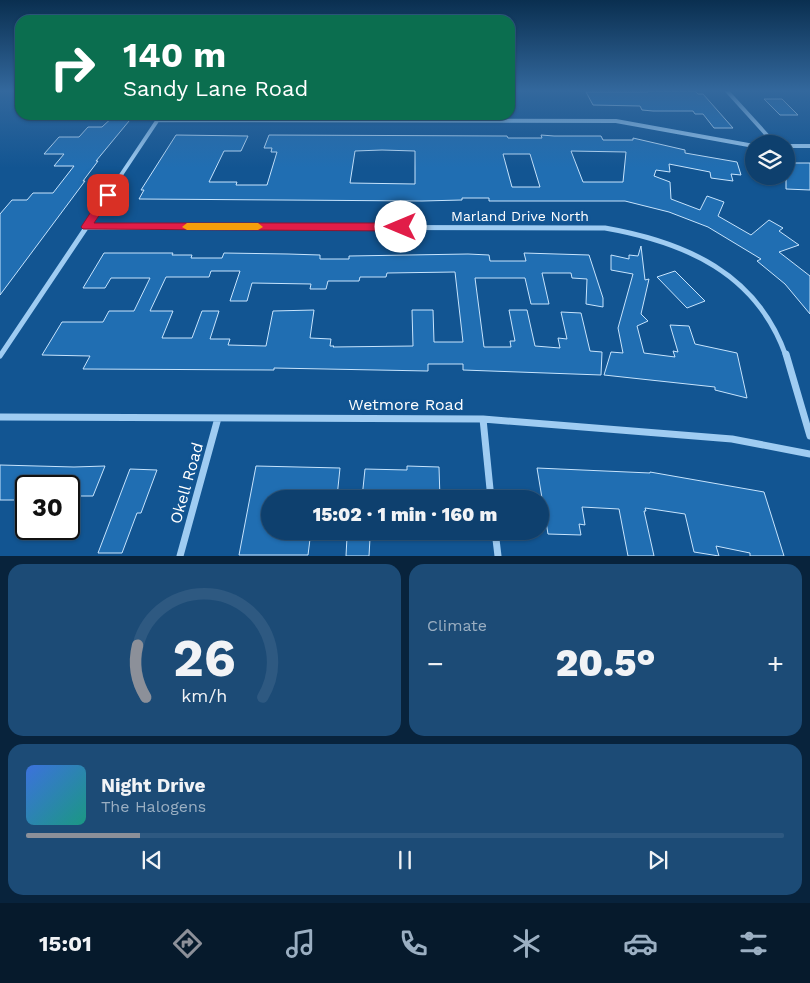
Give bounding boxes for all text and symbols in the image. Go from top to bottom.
text: 140 m [123,34,226,76]
icon: right [40,35,105,100]
text: Sandy Lane Road [123,76,308,101]
map controls [745,135,795,185]
button: layers [745,135,795,185]
pin [87,174,129,216]
icon: arrive [94,181,122,209]
position arrow [374,200,426,252]
street label: Marland Drive North [451,208,589,224]
street label: Wetmore Road [348,395,464,414]
street label: Okell Road [166,440,207,526]
speed limit sign: 30 [15,475,80,540]
text: 15:02 · 1 min · 160 m [313,503,497,526]
text: Climate [427,616,487,635]
text: 26 [173,628,236,689]
text: 20.5° [555,641,656,685]
text: − [427,647,444,680]
text: + [767,647,784,680]
text: km/h [181,685,228,706]
text: Night Drive [101,774,206,797]
text: The Halogens [101,797,206,816]
icon: previous [138,846,166,874]
icon: pause [391,846,419,874]
icon: next [644,846,672,874]
icon: directions [170,926,205,961]
icon: music [283,926,318,961]
icon: phone [396,926,431,961]
icon: climate [509,926,544,961]
icon: car [623,926,658,961]
icon: filters [736,926,771,961]
text: 15:01 [39,931,92,956]

